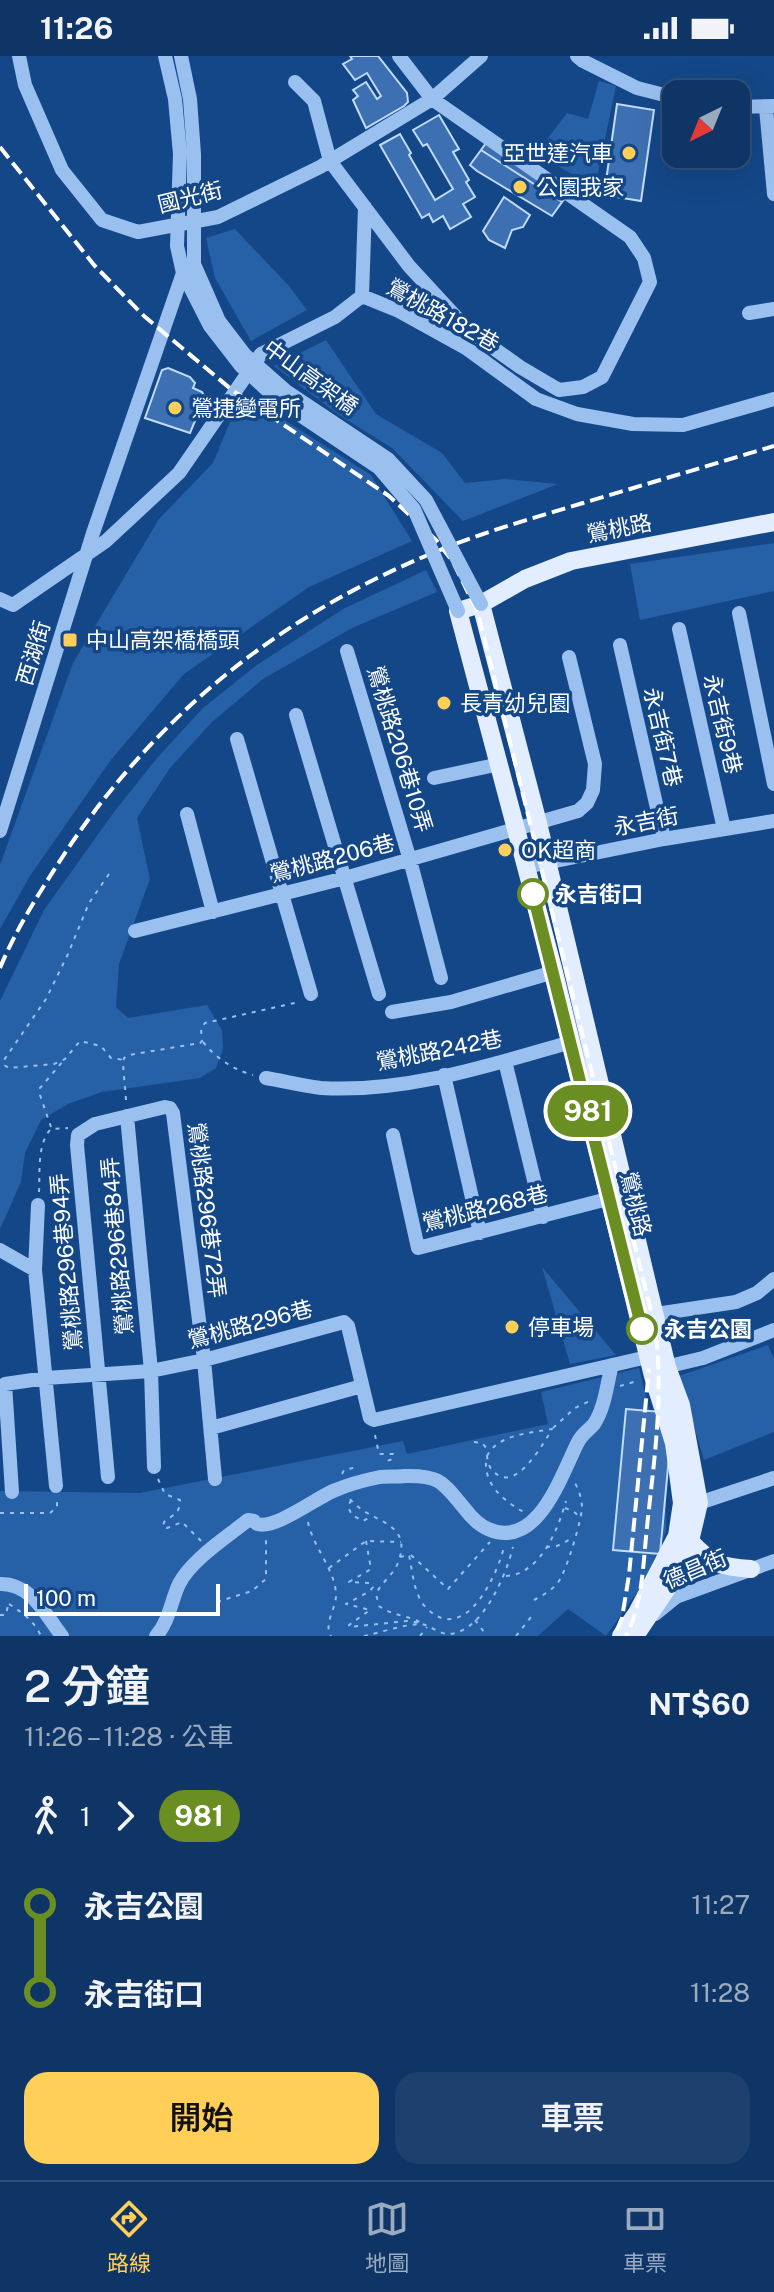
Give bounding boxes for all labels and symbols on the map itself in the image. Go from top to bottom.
north arrow [662,80,750,168]
place label: 亞世達汽車 [503,140,613,166]
marker: 亞世達汽車 [620,144,638,162]
place label: 公園我家 [536,174,624,200]
street label: 國光街 [155,176,225,218]
marker: 公園我家 [511,178,529,196]
street label: 鶯桃路182巷 [382,273,504,357]
street label: 中山高架橋 [259,334,363,420]
place label: 鶯捷變電所 [191,395,301,421]
marker: 鶯捷變電所 [166,399,184,417]
street label: 鶯桃路 [584,509,654,547]
street label: 西湖街 [11,618,55,688]
place label: 中山高架橋橋頭 [86,627,240,653]
marker: 中山高架橋橋頭 [61,631,79,649]
street label: 鶯桃路206巷10弄 [362,663,438,835]
street label: 永吉街9巷 [699,672,747,776]
street label: 永吉街7巷 [639,685,687,789]
place label: 長青幼兒園 [460,690,570,716]
marker: 長青幼兒園 [435,694,453,712]
street label: 永吉街 [611,802,681,840]
street label: 鶯桃路206巷 [267,829,397,887]
place label: OK超商 [521,837,596,863]
marker: OK超商 [496,841,514,859]
marker: 永吉街口 [518,879,548,909]
place label: 永吉街口 [555,881,643,907]
street label: 鶯桃路242巷 [374,1025,504,1075]
line badge: 981 [542,1085,634,1137]
street label: 鶯桃路296巷72弄 [183,1121,231,1299]
street label: 鶯桃路296巷84弄 [96,1156,138,1336]
street label: 鶯桃路 [615,1169,657,1239]
street label: 鶯桃路296巷94弄 [45,1172,87,1352]
street label: 鶯桃路268巷 [419,1180,551,1236]
street label: 鶯桃路296巷 [185,1295,315,1353]
place label: 停車場 [528,1314,594,1340]
marker: 永吉公園 [627,1314,657,1344]
place label: 永吉公園 [664,1316,752,1342]
marker: 停車場 [503,1318,521,1336]
street label: 德昌街 [660,1544,730,1594]
scale bar [24,1580,220,1616]

